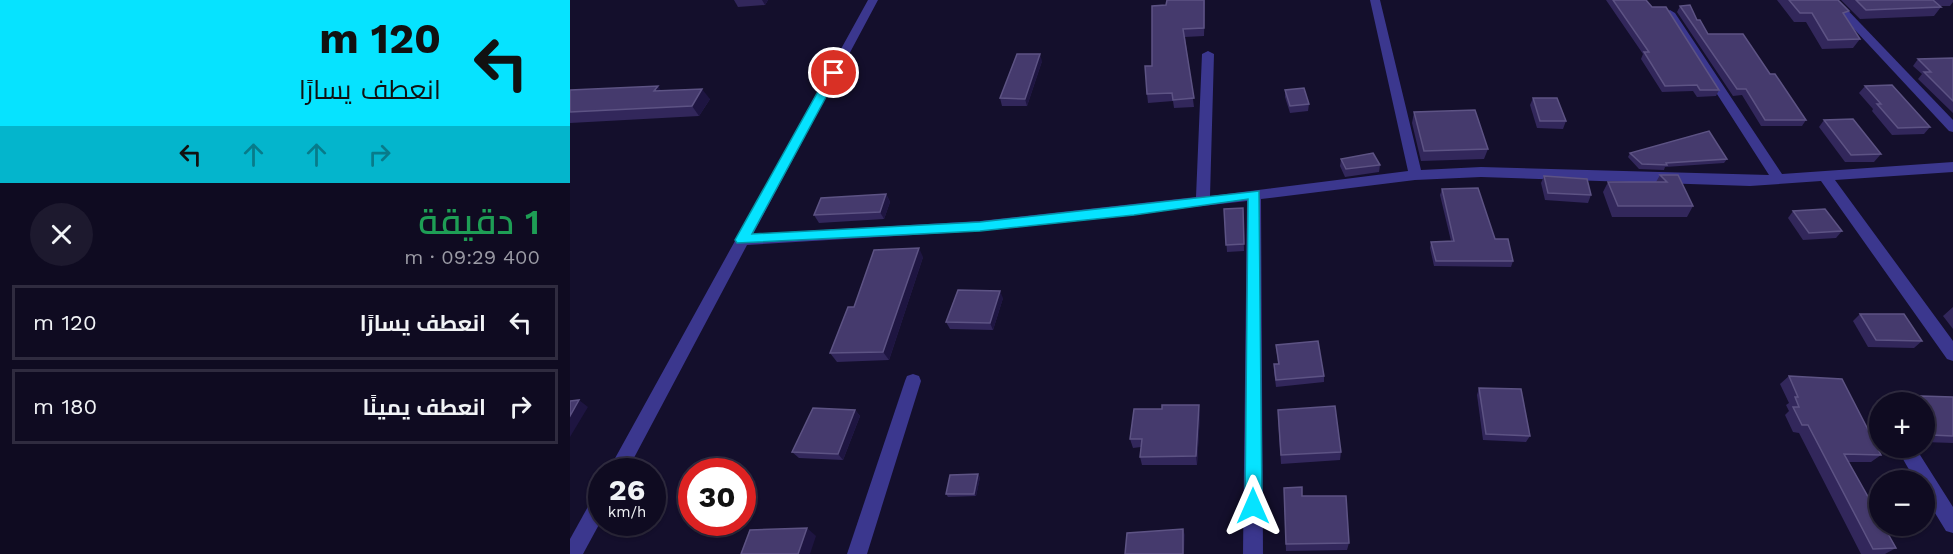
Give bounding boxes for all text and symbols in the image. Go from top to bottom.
text: 120 m [319,14,441,63]
icon: left [462,24,540,102]
pin [808,47,859,98]
icon: arrive [817,56,850,89]
text: انعطف يسارًا [299,74,441,106]
icon: left [174,138,207,171]
icon: ahead [237,138,270,171]
icon: ahead [300,138,333,171]
icon: right [363,138,396,171]
text: 1 دقيقة [418,201,540,243]
button: close [30,203,93,266]
text: 400 m · 09:29 [404,245,540,269]
icon: left [504,306,537,339]
text: 120 m [33,310,97,335]
text: انعطف يسارًا [360,311,486,336]
icon: right [504,390,537,423]
map controls [1869,392,1935,536]
button: + [1869,392,1935,458]
text: 180 m [33,394,97,419]
text: انعطف يمينًا [362,395,486,420]
speed limit sign: 30 [678,458,756,536]
button: − [1869,470,1935,536]
text: 26 [609,472,645,507]
position arrow [1221,474,1285,538]
text: km/h [608,503,646,521]

